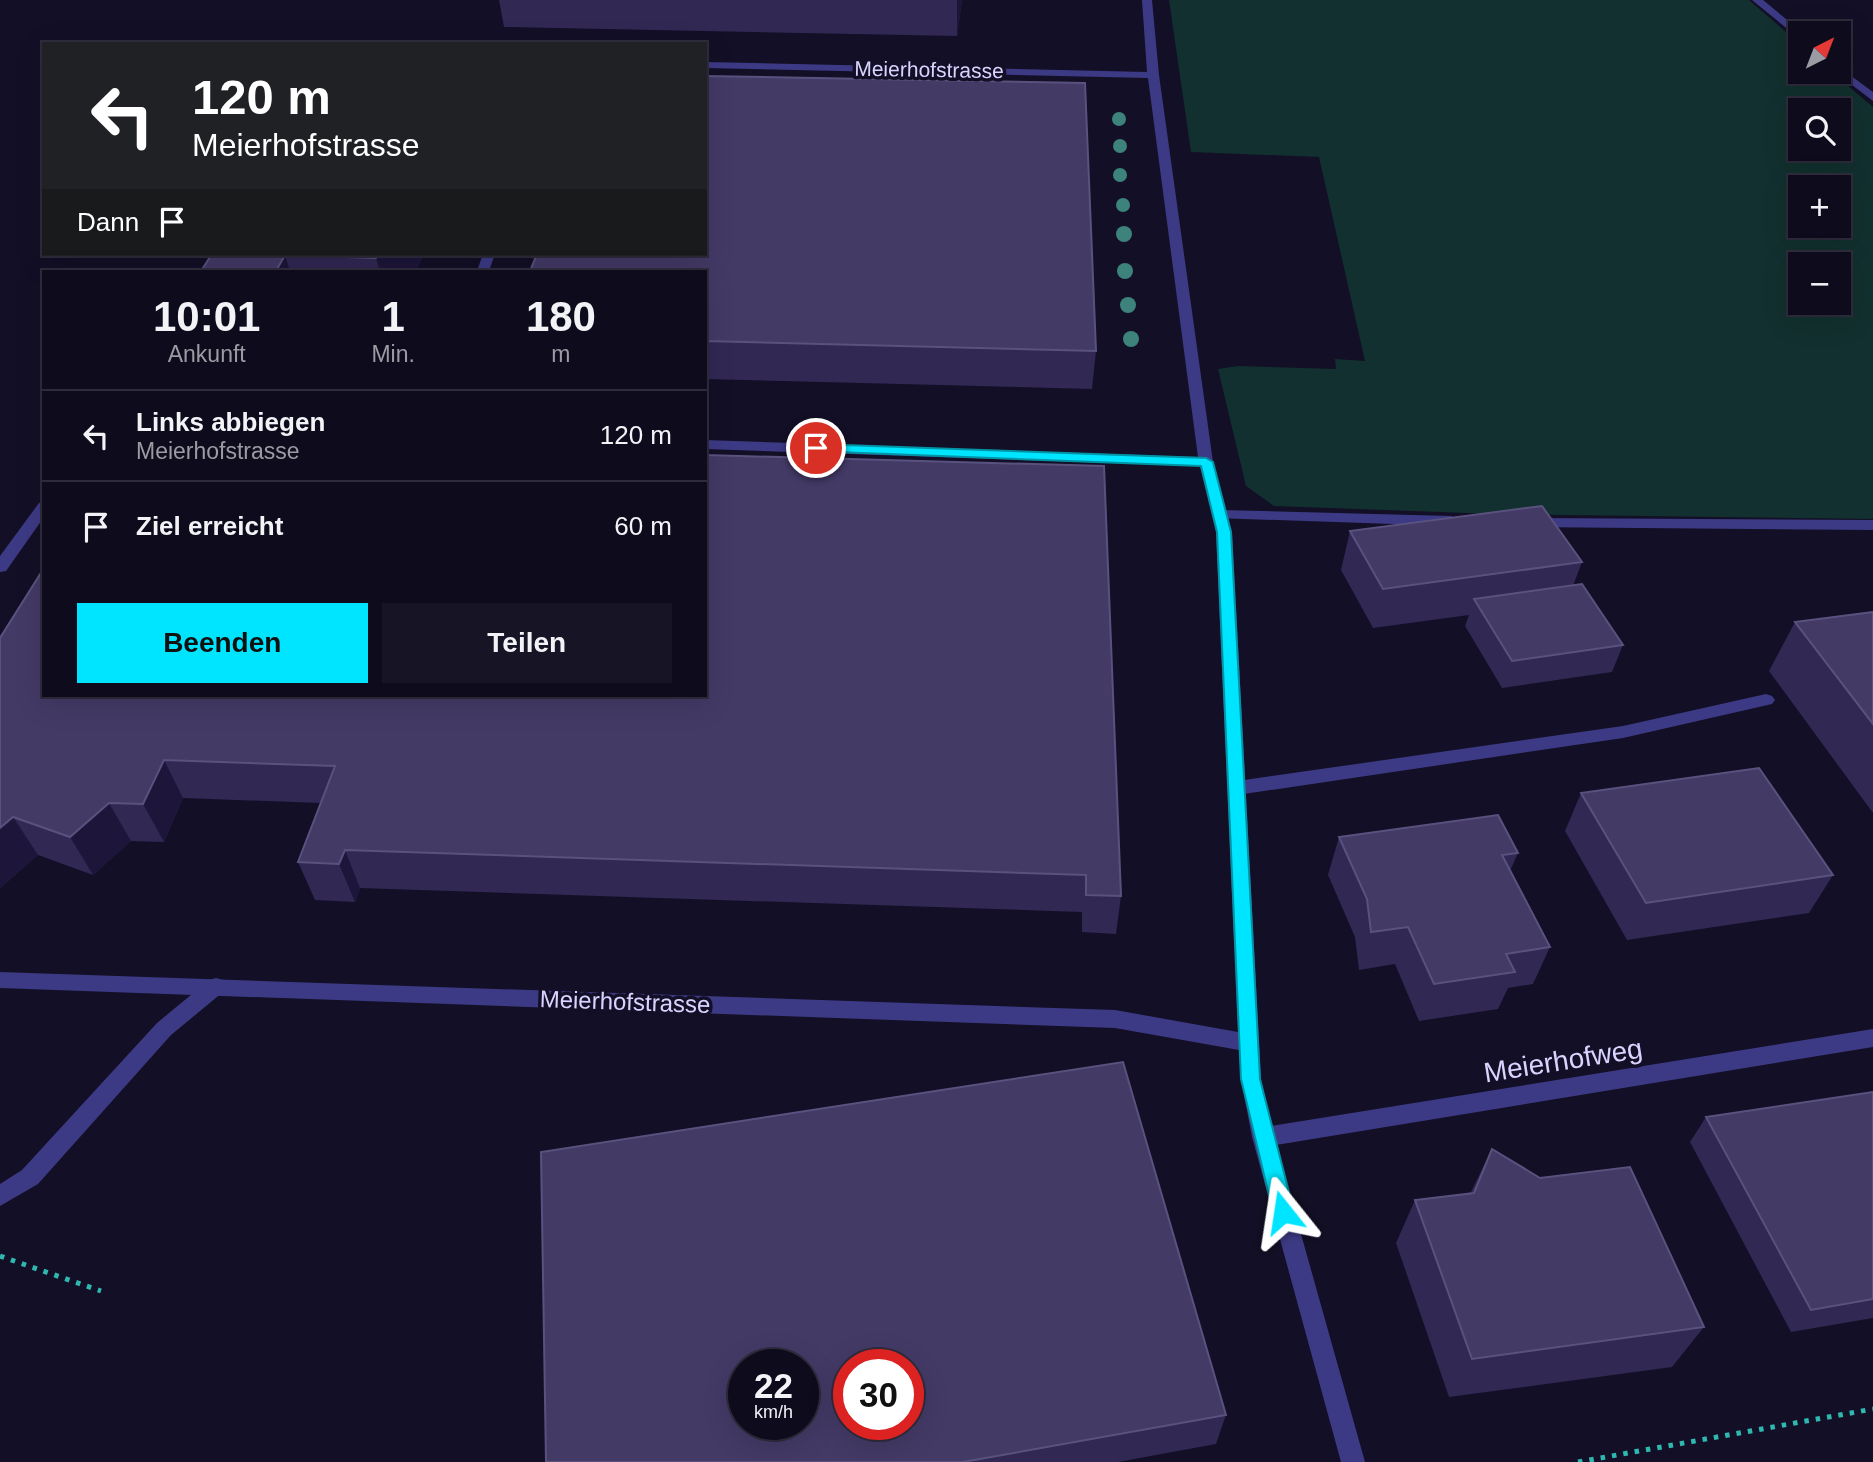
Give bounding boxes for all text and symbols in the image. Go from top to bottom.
north arrow [1788,21,1852,84]
map controls [1788,21,1851,315]
street label: Meierhofstrasse [854,57,1004,82]
icon: left [77,70,168,161]
text: 120 m [192,70,331,124]
button: search [1788,98,1851,161]
text: Meierhofstrasse [192,127,420,163]
button: + [1788,175,1851,238]
icon: arrive [153,203,191,241]
text: Dann [77,207,139,237]
button: − [1788,252,1851,315]
text: 10:01 [153,293,260,340]
text: 1 [381,293,405,340]
text: 180 [526,293,596,340]
text: Ankunft [168,341,246,367]
text: Min. [371,341,415,367]
text: m [551,341,571,367]
text: Links abbiegen [136,407,325,437]
icon: left [77,417,115,455]
pin [786,418,846,478]
text: 120 m [600,420,672,450]
icon: arrive [797,429,835,467]
text: Meierhofstrasse [136,438,300,464]
icon: arrive [77,508,115,546]
text: Ziel erreicht [136,511,283,541]
text: 60 m [614,511,672,541]
button: Beenden [77,603,368,683]
button: Teilen [382,603,672,683]
street label: Meierhofstrasse [539,985,711,1018]
street label: Meierhofweg [1481,1033,1645,1088]
position arrow [1246,1175,1320,1249]
speed limit sign: 30 [833,1349,924,1440]
text: 22 [754,1366,793,1405]
text: km/h [754,1402,793,1422]

